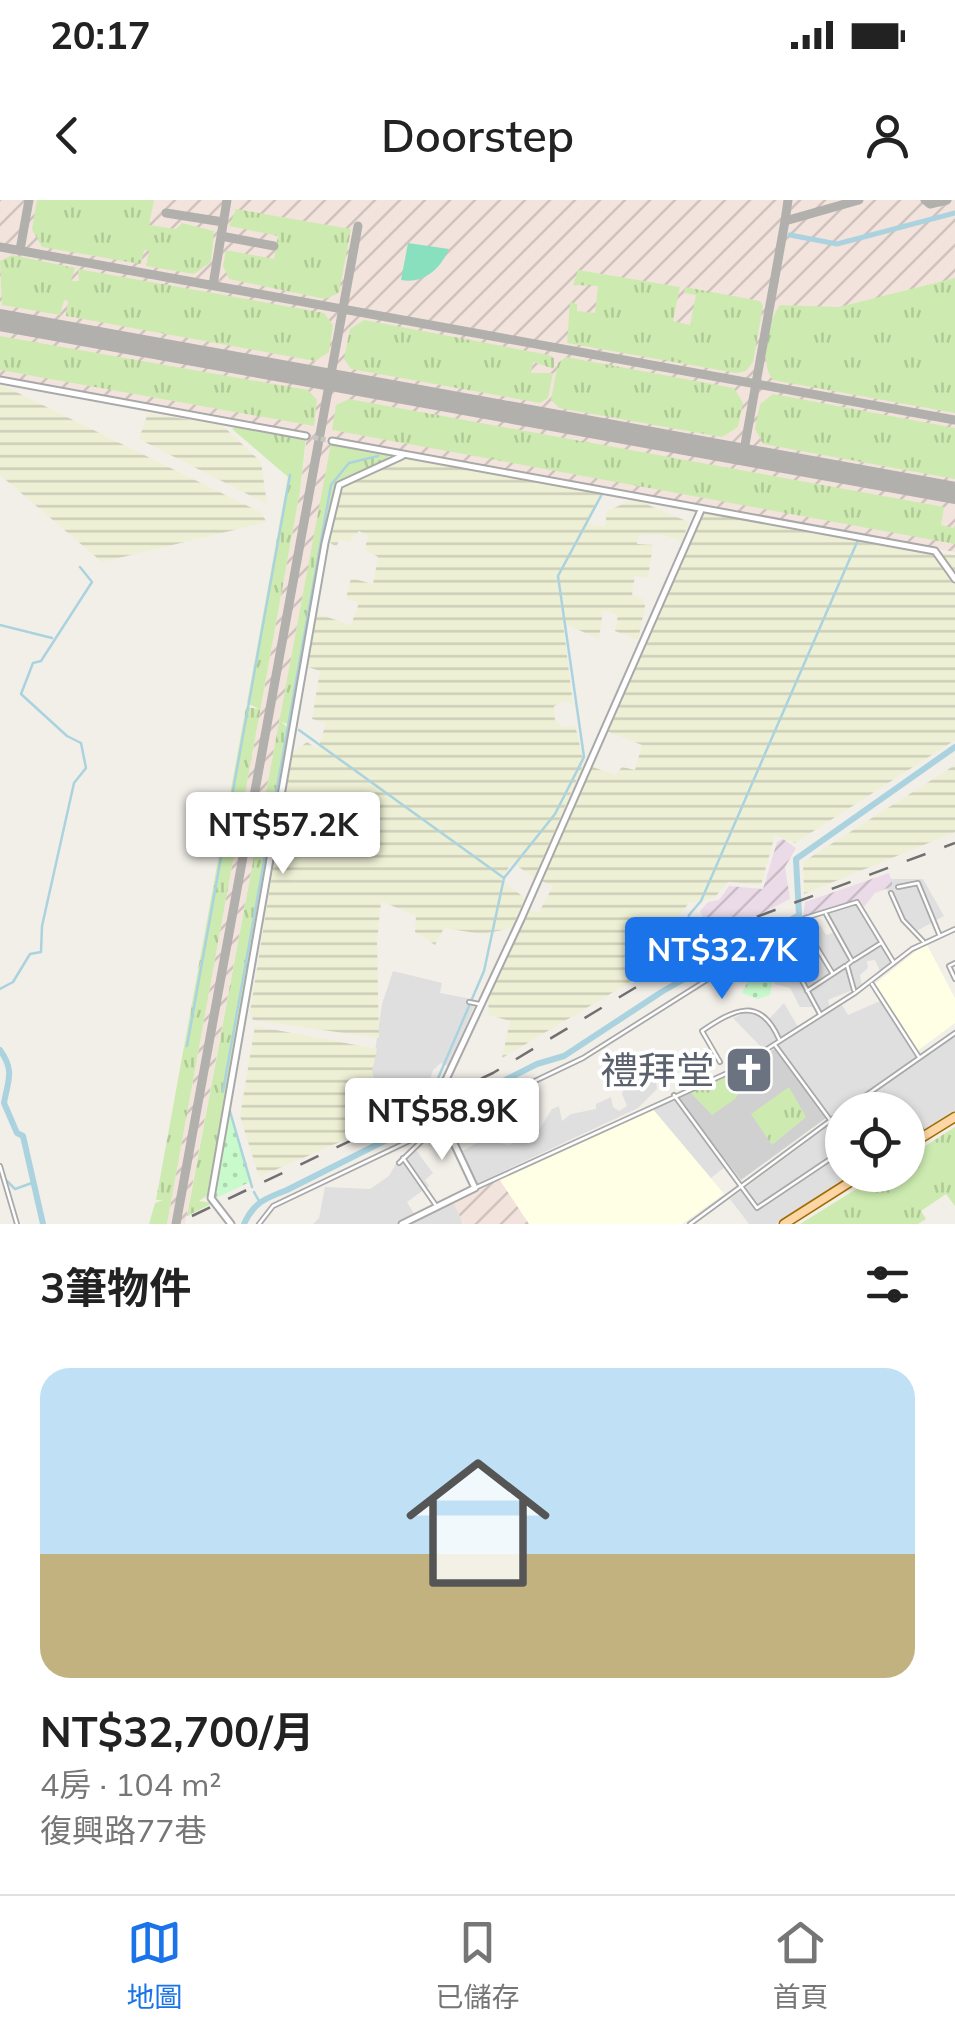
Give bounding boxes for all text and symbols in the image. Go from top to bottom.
text: 20:17 [50,11,151,59]
text: Doorstep [381,107,574,163]
icon: back [40,108,95,163]
icon: person [860,108,915,163]
pin: NT$57.2K [180,792,386,877]
text: NT$57.2K [208,804,358,844]
pin: NT$32.7K [619,917,825,1002]
text: NT$32.7K [647,929,797,969]
church icon: 禮拜堂 [723,1044,775,1096]
place label: 禮拜堂 [600,1046,714,1094]
pin: NT$58.9K [339,1078,545,1163]
text: NT$58.9K [367,1090,517,1130]
map controls [825,1092,925,1192]
button: locate [825,1092,925,1192]
icon: filters [860,1257,915,1312]
text: 3筆物件 [40,1261,191,1314]
icon: home [388,1433,568,1613]
text: NT$32,700/月 [40,1705,315,1758]
text: 4房 · 104 m² [40,1764,222,1804]
text: 復興路77巷 [40,1810,206,1850]
tab: 地圖 [126,1915,183,2015]
tab: 已儲存 [435,1915,520,2015]
tab: 首頁 [772,1915,829,2015]

